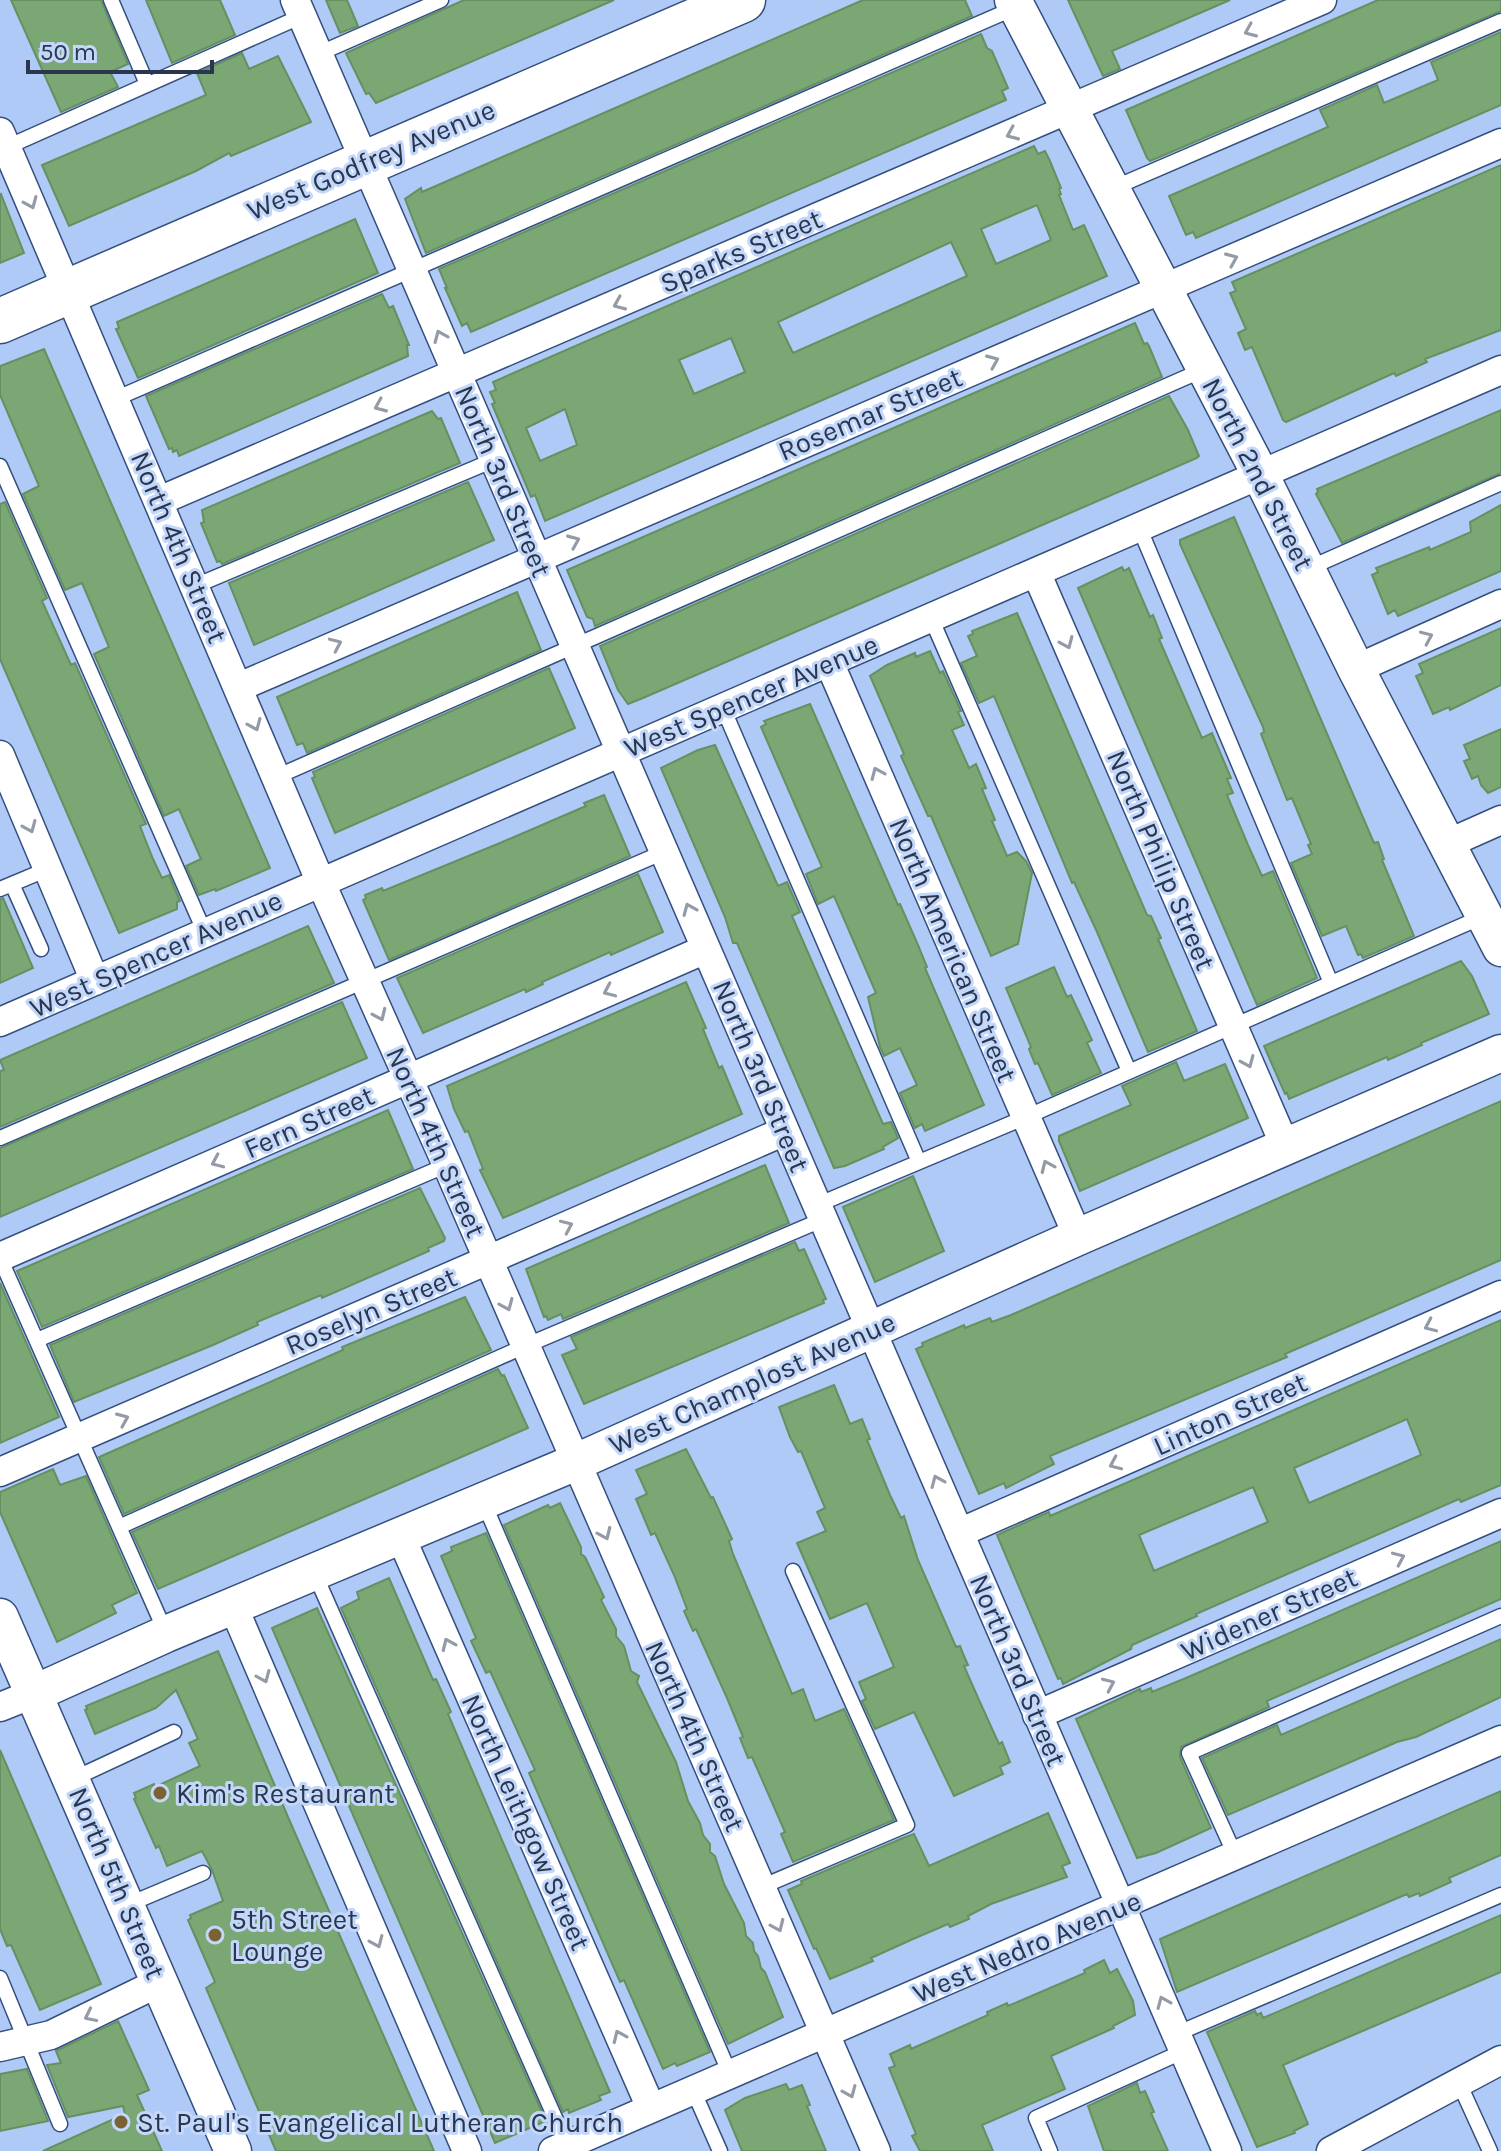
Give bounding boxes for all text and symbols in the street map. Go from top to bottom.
one-way arrow [1244,21,1259,37]
scale bar [28,24,212,74]
text: 50 m [40,38,96,66]
street label: West Godfrey Avenue [242,93,500,227]
one-way arrow [1006,125,1020,141]
one-way arrow [21,195,37,210]
street label: Sparks Street [655,202,827,300]
one-way arrow [1224,252,1239,268]
one-way arrow [613,294,627,310]
one-way arrow [434,330,450,344]
one-way arrow [985,355,1000,371]
street label: Rosemar Street [773,360,967,468]
street label: North 2nd Street [1195,372,1321,576]
street label: North 3rd Street [448,380,558,582]
one-way arrow [374,397,388,413]
street label: North 4th Street [124,446,234,648]
one-way arrow [566,534,580,550]
street label: West Spencer Avenue [619,628,883,764]
one-way arrow [1419,631,1433,647]
one-way arrow [1058,635,1074,649]
one-way arrow [328,638,342,654]
one-way arrow [245,718,262,732]
street label: North Philip Street [1100,745,1222,975]
one-way arrow [870,767,886,781]
street label: North American Street [882,813,1024,1087]
one-way arrow [21,819,37,833]
street label: West Spencer Avenue [25,883,287,1025]
one-way arrow [682,902,698,917]
street label: North 3rd Street [706,975,816,1177]
one-way arrow [603,981,617,997]
one-way arrow [371,1007,387,1022]
street label: North 4th Street [379,1042,493,1242]
one-way arrow [1239,1053,1255,1068]
street label: Fern Street [239,1079,379,1165]
one-way arrow [210,1153,225,1169]
one-way arrow [1041,1160,1057,1174]
one-way arrow [559,1220,573,1236]
street label: Roselyn Street [280,1260,462,1362]
one-way arrow [498,1297,514,1311]
street label: West Champlost Avenue [604,1305,900,1461]
one-way arrow [1423,1316,1438,1332]
street label: Linton Street [1148,1365,1312,1463]
one-way arrow [115,1413,129,1429]
one-way arrow [1108,1455,1123,1471]
one-way arrow [930,1475,946,1489]
one-way arrow [596,1526,612,1540]
one-way arrow [1390,1551,1405,1567]
street label: Widener Street [1176,1560,1362,1668]
street label: North 3rd Street [963,1569,1073,1771]
street label: North 4th Street [638,1636,752,1836]
one-way arrow [442,1638,458,1652]
one-way arrow [254,1669,270,1684]
one-way arrow [1101,1678,1115,1694]
street label: North Leithgow Street [455,1689,597,1955]
place label: Kim's Restaurant [176,1777,395,1810]
street label: North 5th Street [62,1782,172,1984]
marker: Kim's Restaurant [151,1784,169,1802]
street label: West Nedro Avenue [908,1884,1146,2010]
place label: 5th Street Lounge [231,1903,358,1968]
one-way arrow [768,1918,784,1932]
marker: 5th Street Lounge [206,1926,224,1944]
one-way arrow [368,1934,384,1948]
one-way arrow [1156,1996,1172,2011]
one-way arrow [83,2006,98,2022]
one-way arrow [613,2030,629,2045]
one-way arrow [841,2084,857,2098]
place label: St. Paul's Evangelical Lutheran Church [137,2106,623,2139]
marker: St. Paul's Evangelical Lutheran Church [112,2113,130,2131]

